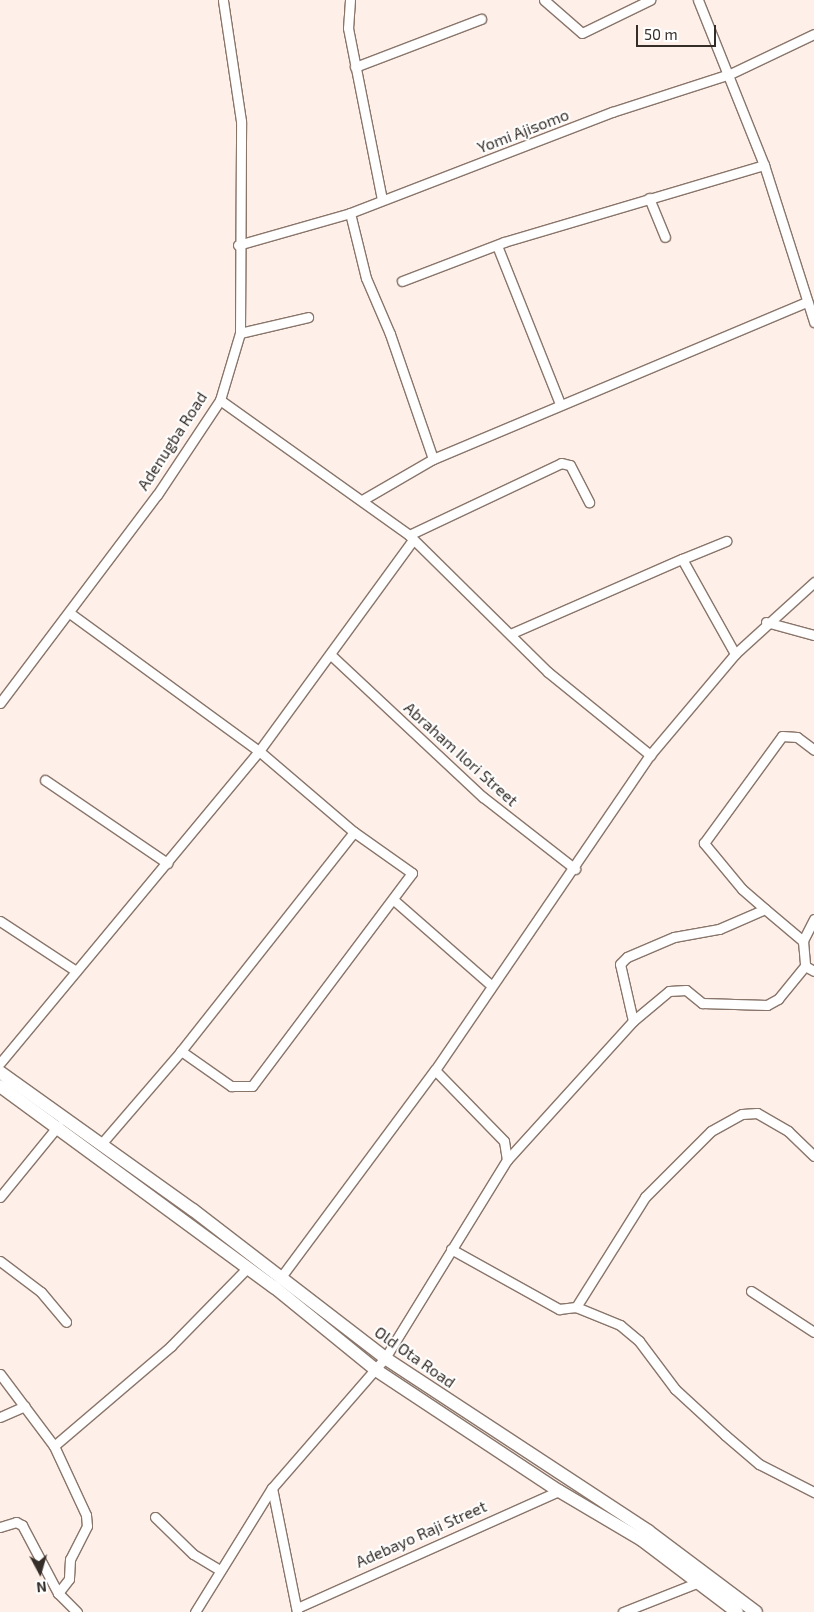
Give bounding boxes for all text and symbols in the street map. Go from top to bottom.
scale bar [639,15,719,47]
text: 50 m [644,25,678,43]
street label: Yomi Ajisomo [474,105,572,157]
street label: Adenugba Road [133,388,211,494]
street label: Abraham Ilori Street [400,698,522,810]
street label: Old Ota Road [371,1322,459,1392]
street label: Adebayo Raji Street [353,1496,489,1572]
north arrow [15,1547,65,1597]
text: N [36,1578,48,1596]

